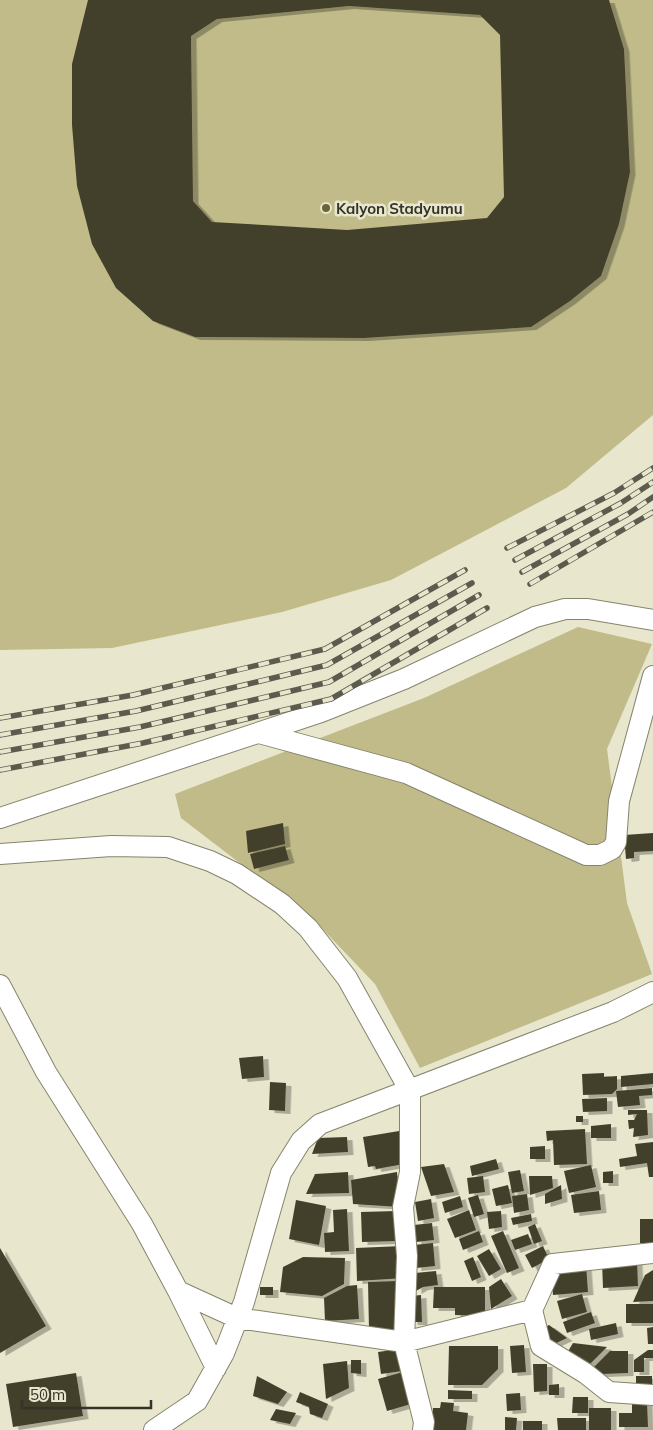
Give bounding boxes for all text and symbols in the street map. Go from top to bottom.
place label: Kalyon Stadyumu [336,199,463,218]
marker: Kalyon Stadyumu [320,202,332,214]
scale bar [22,1378,151,1410]
text: 50 m [30,1385,65,1404]

